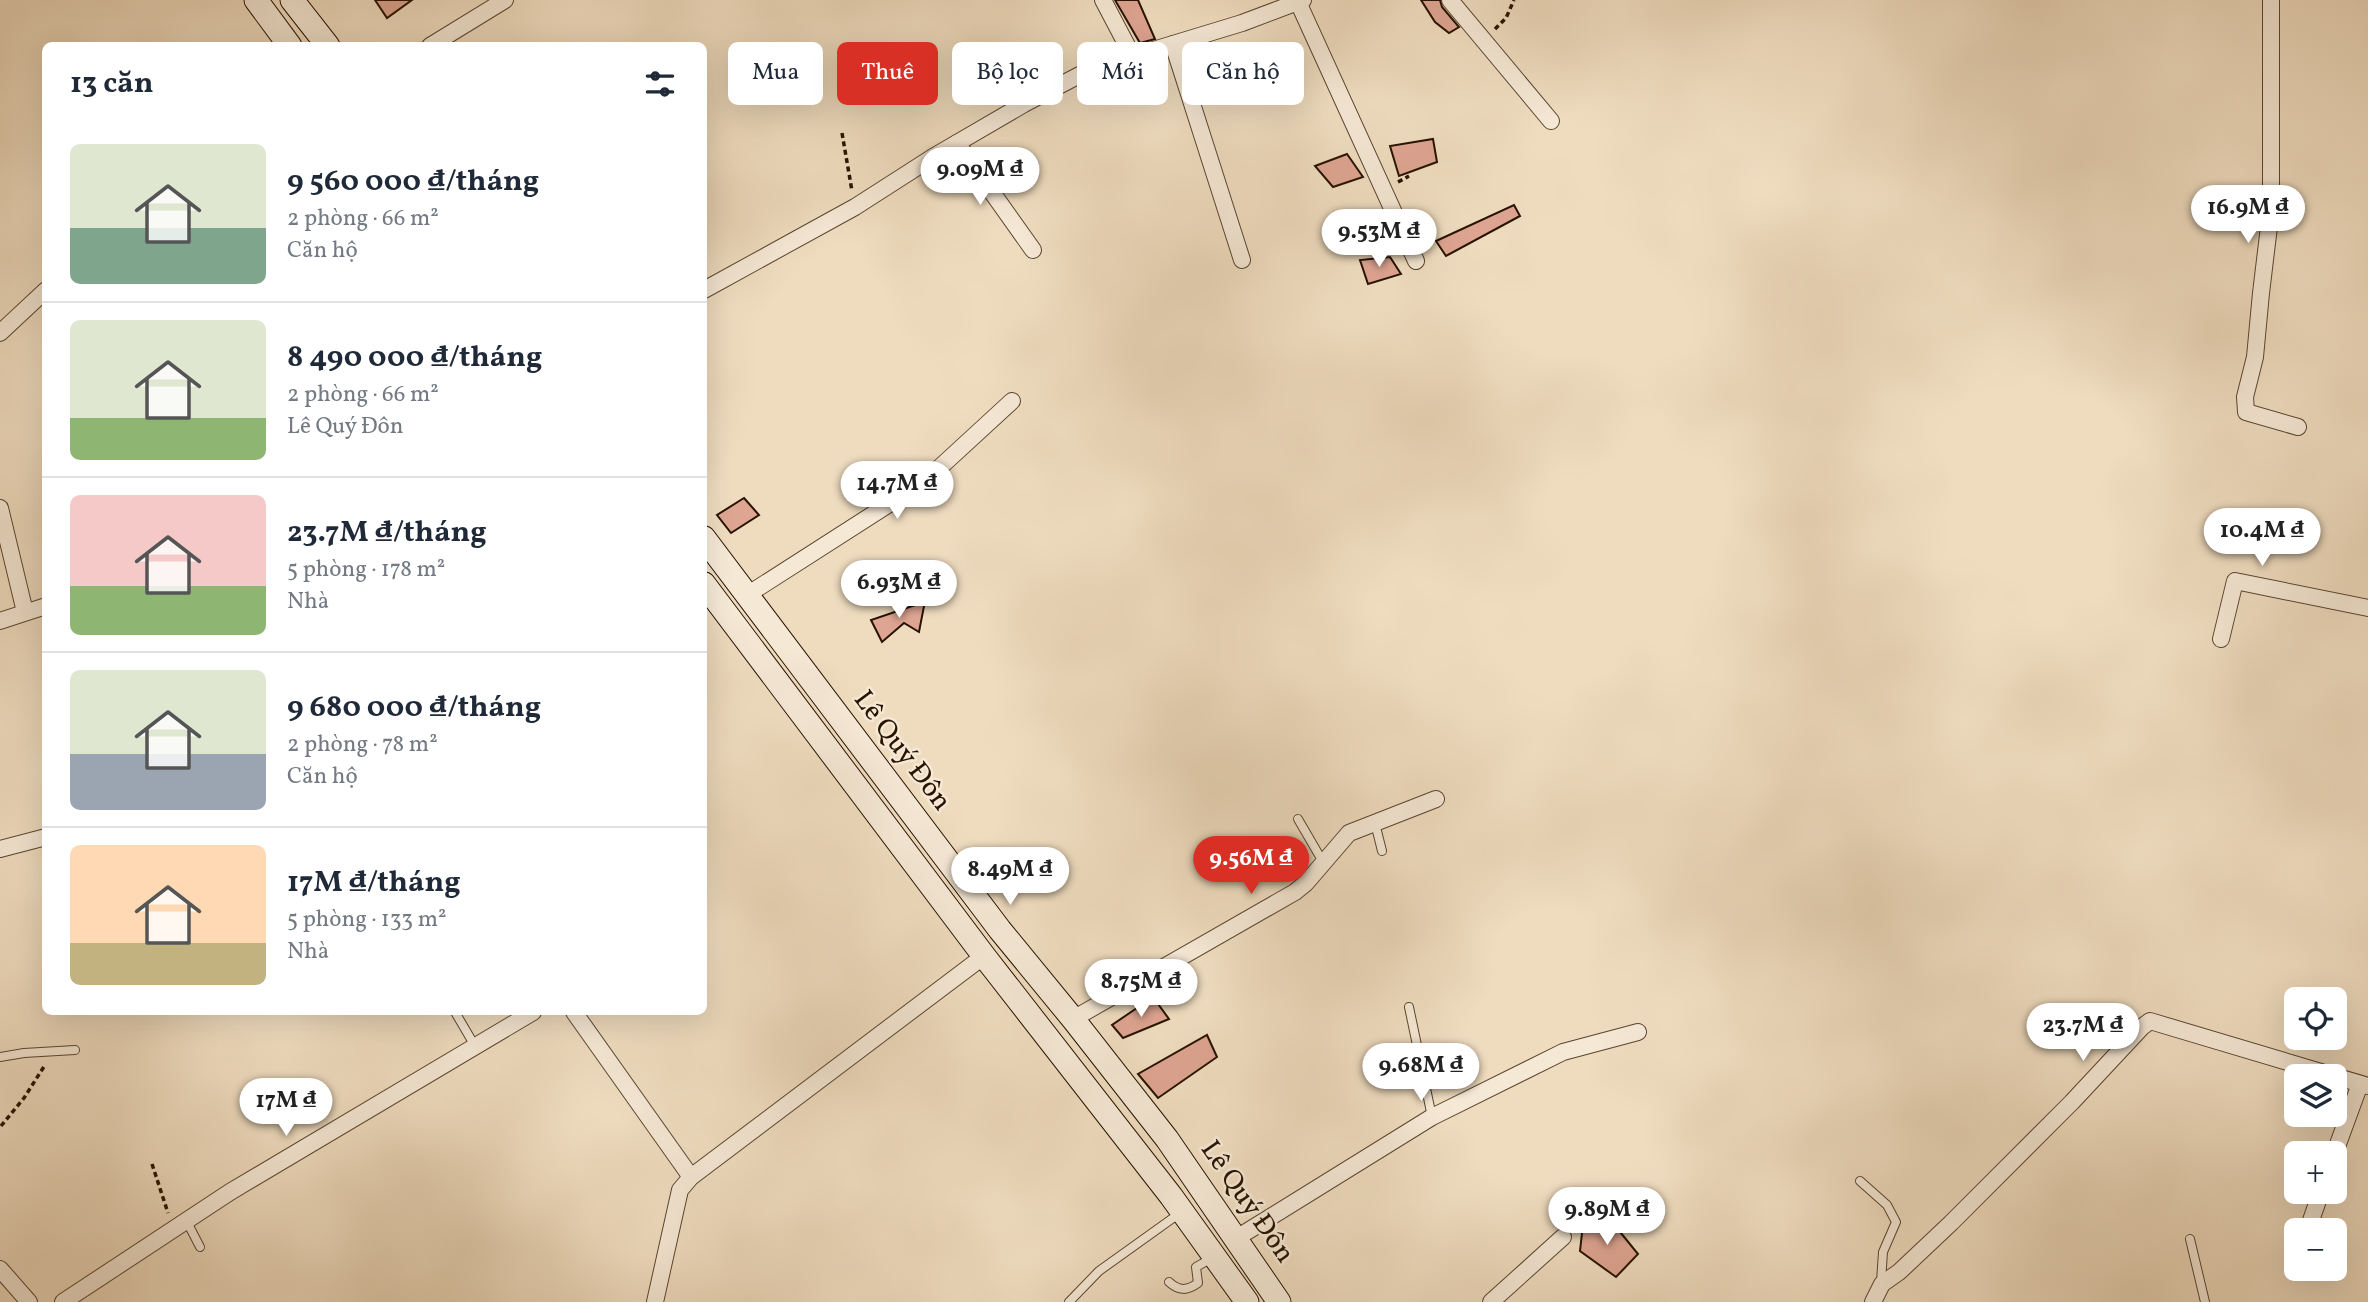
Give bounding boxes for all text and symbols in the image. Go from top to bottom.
chip: Mua [728,42,823,105]
chip: Thuê [837,42,938,105]
chip: Bộ lọc [952,42,1063,105]
chip: Mới [1077,42,1168,105]
chip: Căn hộ [1182,42,1304,105]
text: 13 căn [70,63,154,105]
icon: filters [641,65,679,103]
pin: 9.09M ₫ [915,148,1045,207]
text: 9.09M ₫ [936,154,1024,186]
text: 9 560 000 ₫/tháng [287,161,539,203]
icon: home [126,172,210,256]
pin: 16.9M ₫ [2183,186,2313,245]
text: 16.9M ₫ [2207,192,2289,224]
text: 2 phòng · 66 m² [287,203,439,235]
pin: 9.53M ₫ [1314,210,1444,269]
text: 9.53M ₫ [1338,216,1420,248]
text: Căn hộ [287,235,358,267]
text: 8 490 000 ₫/tháng [287,337,542,379]
icon: home [126,348,210,432]
text: 2 phòng · 66 m² [287,379,439,411]
text: Lê Quý Đôn [287,411,404,443]
pin: 14.7M ₫ [832,462,962,521]
text: 14.7M ₫ [857,468,937,500]
pin: 10.4M ₫ [2197,508,2327,568]
text: 23.7M ₫/tháng [287,512,487,554]
text: 10.4M ₫ [2220,515,2304,547]
icon: home [126,523,210,607]
text: 5 phòng · 178 m² [287,554,445,586]
pin: 6.93M ₫ [834,560,964,620]
text: 6.93M ₫ [857,567,941,599]
text: Nhà [287,586,329,618]
street label: Lê Quý Đôn [844,683,960,819]
text: 9 680 000 ₫/tháng [287,687,541,729]
icon: home [126,698,210,782]
text: 2 phòng · 78 m² [287,729,438,761]
text: Căn hộ [287,761,358,793]
pin: 9.56M ₫ [1186,836,1316,896]
text: 9.56M ₫ [1209,843,1293,875]
pin: 8.49M ₫ [945,848,1075,907]
text: 8.49M ₫ [967,854,1053,886]
text: 17M ₫/tháng [287,862,461,904]
icon: home [126,873,210,957]
text: 5 phòng · 133 m² [287,904,447,936]
text: Nhà [287,936,329,968]
pin: 8.75M ₫ [1076,960,1206,1019]
text: 8.75M ₫ [1101,966,1181,998]
map controls [2284,987,2347,1281]
button: locate [2284,987,2347,1050]
pin: 23.7M ₫ [2018,1004,2148,1063]
text: 23.7M ₫ [2042,1010,2124,1042]
pin: 9.68M ₫ [1356,1044,1486,1103]
text: 9.68M ₫ [1378,1050,1464,1082]
button: layers [2284,1064,2347,1127]
pin: 17M ₫ [237,1078,335,1138]
text: 17M ₫ [255,1085,317,1117]
street label: Lê Quý Đôn [1190,1133,1304,1271]
button: + [2284,1141,2347,1204]
pin: 9.89M ₫ [1542,1188,1672,1247]
text: 9.89M ₫ [1564,1194,1650,1226]
button: − [2284,1218,2347,1281]

